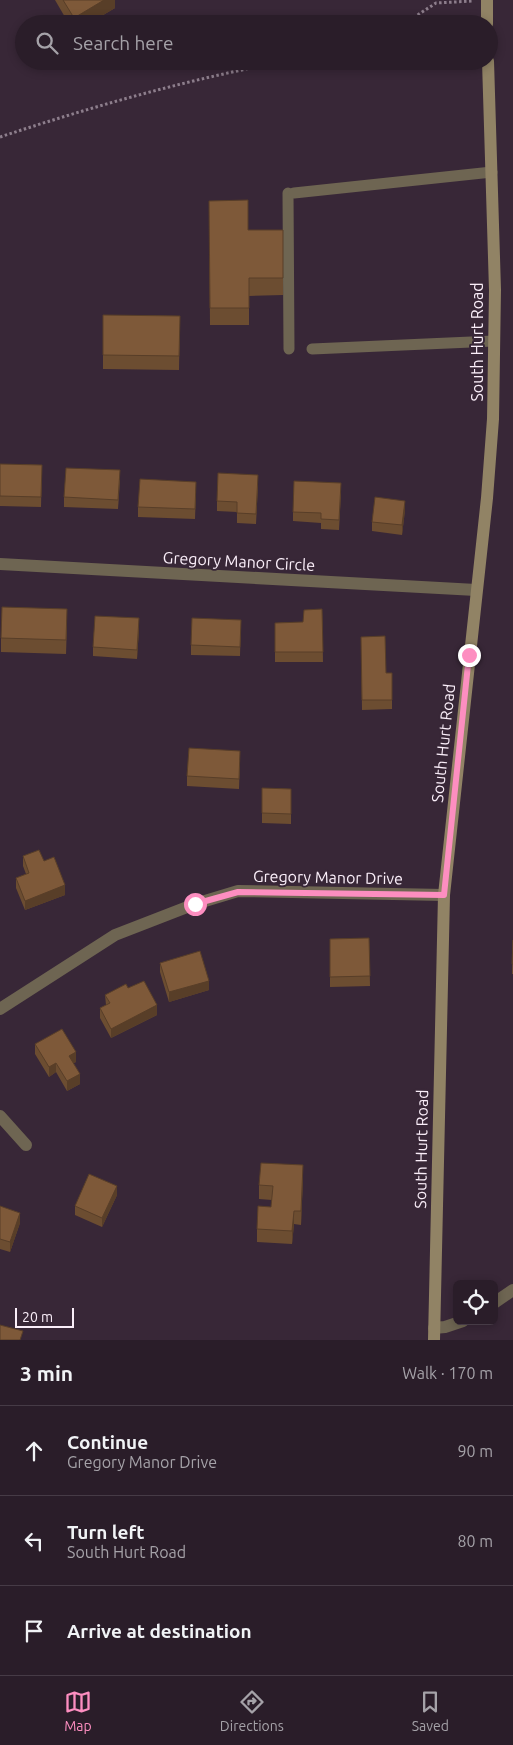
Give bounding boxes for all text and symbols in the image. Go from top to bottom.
search box [15,15,498,70]
icon: search [33,29,61,57]
text: Search here [73,32,173,54]
street label: South Hurt Road [468,282,486,402]
street label: Gregory Manor Circle [162,548,316,574]
route end [458,644,481,667]
street label: South Hurt Road [428,683,458,803]
street label: Gregory Manor Drive [253,867,403,887]
route start [184,893,207,916]
street label: South Hurt Road [411,1089,431,1209]
map controls [453,1280,498,1325]
button: locate [453,1280,498,1325]
scale bar [15,1305,74,1328]
text: 20 m [22,1309,53,1325]
text: 3 min [20,1361,73,1385]
text: Walk · 170 m [402,1364,493,1382]
text: Continue [67,1431,148,1453]
icon: ahead [20,1437,48,1465]
text: 90 m [457,1442,493,1460]
text: Gregory Manor Drive [67,1453,217,1471]
text: Turn left [67,1521,145,1543]
icon: left [20,1527,48,1555]
text: 80 m [457,1532,493,1550]
text: South Hurt Road [67,1543,186,1561]
icon: arrive [20,1617,48,1645]
text: Arrive at destination [67,1620,252,1642]
tab: Map [64,1688,92,1734]
tab: Directions [220,1688,284,1734]
tab: Saved [412,1688,449,1734]

